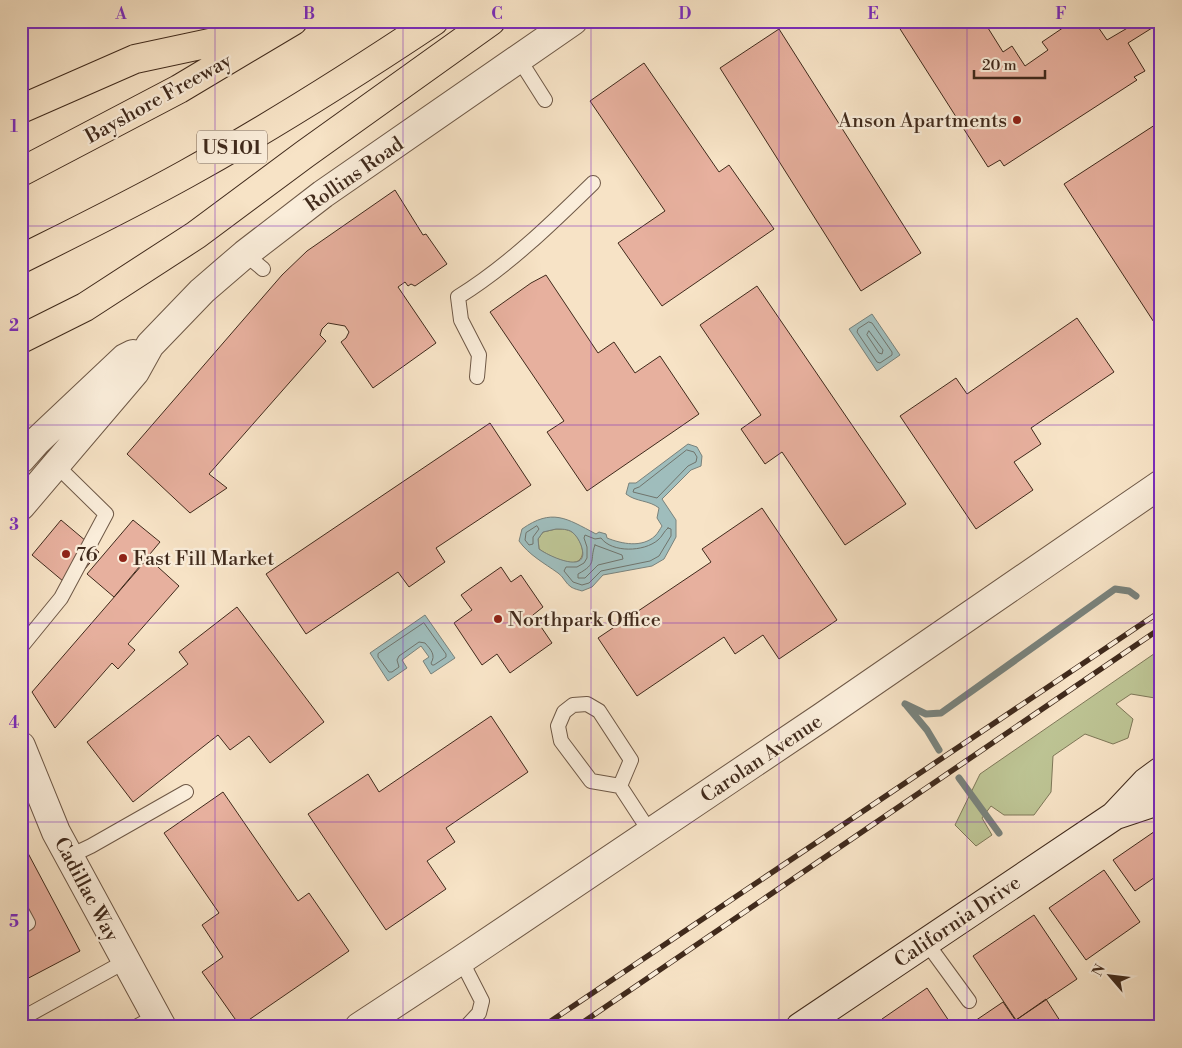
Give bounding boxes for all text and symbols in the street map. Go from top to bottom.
text: A [114,4,127,24]
text: B [303,4,315,24]
text: C [491,4,503,24]
text: D [679,4,692,24]
text: E [867,4,879,24]
text: F [1055,4,1067,24]
scale bar [974,48,1046,80]
street label: Bayshore Freeway [80,49,237,150]
text: 20 m [982,56,1017,75]
place label: Anson Apartments [837,109,1007,134]
marker: Anson Apartments [1011,114,1023,126]
text: 1 [10,117,18,137]
road number: US 101 [197,130,267,163]
street label: Rollins Road [301,132,409,218]
text: 2 [9,316,19,336]
text: 3 [9,515,19,535]
place label: 76 [76,543,98,568]
place label: Fast Fill Market [133,547,274,572]
marker: 76 [60,548,72,560]
marker: Fast Fill Market [117,552,129,564]
place label: Northpark Office [508,608,661,633]
marker: Northpark Office [492,613,504,625]
street label: Carolan Avenue [696,709,827,809]
text: 4 [9,713,20,733]
street label: Cadillac Way [48,833,124,946]
street label: California Drive [890,871,1026,974]
text: 5 [9,912,19,932]
north arrow [1084,950,1134,1000]
text: N [1089,961,1110,979]

